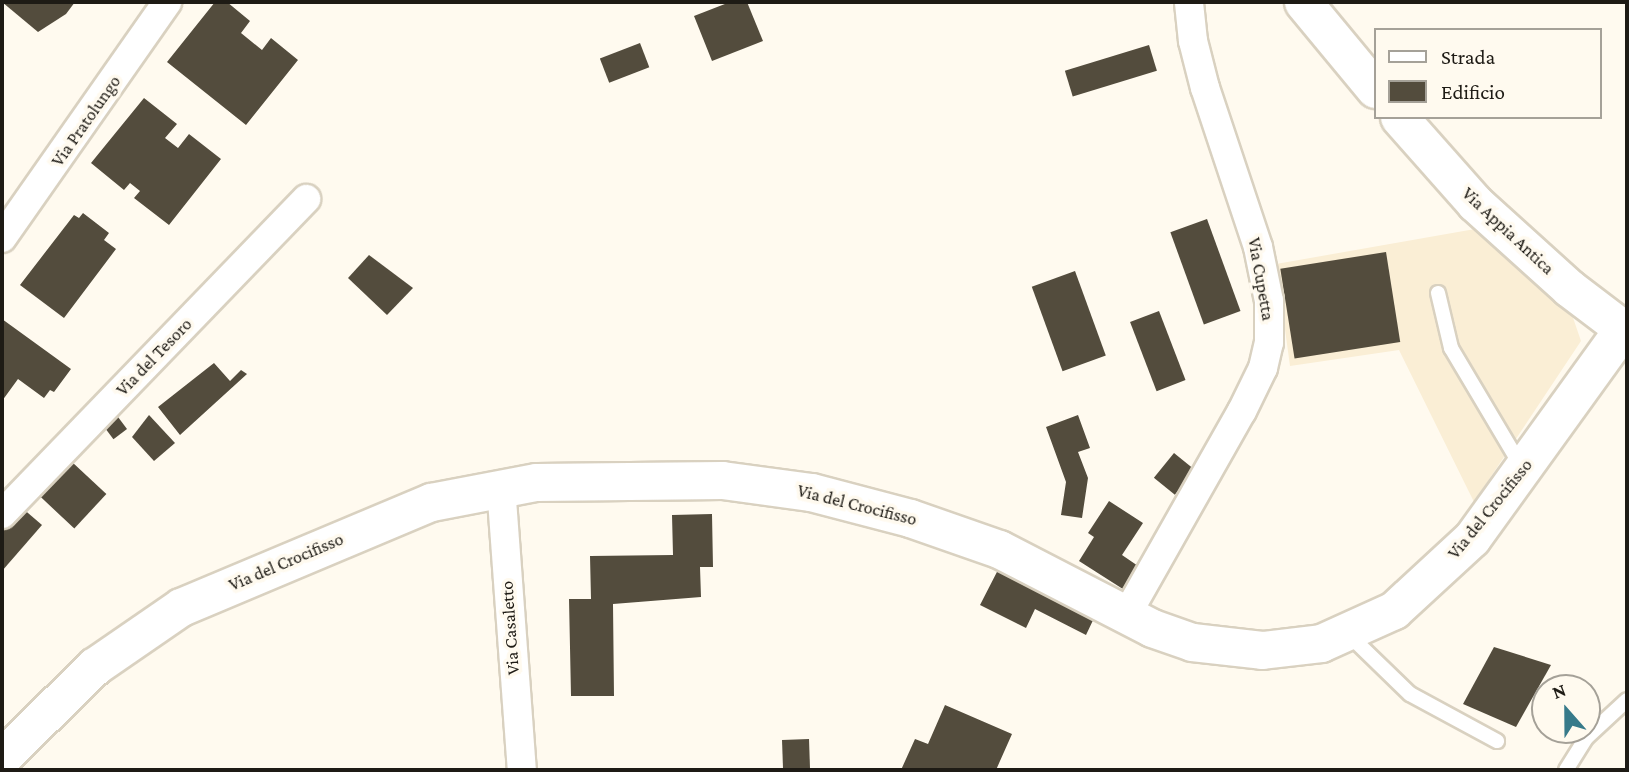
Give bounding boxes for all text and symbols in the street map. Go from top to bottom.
legend [1374,28,1601,119]
text: Strada [1441,45,1495,69]
street label: Via Pratolungo [47,71,125,171]
text: Edificio [1441,80,1505,104]
street label: Via Appia Antica [1457,183,1559,279]
street label: Via Cupetta [1243,236,1279,322]
street label: Via del Tesoro [112,314,196,400]
street label: Via del Crocifisso [1443,455,1537,563]
street label: Via del Crocifisso [795,480,919,530]
street label: Via del Crocifisso [225,528,347,596]
street label: Via Casaletto [496,580,524,676]
north arrow [1531,674,1601,744]
text: N [1549,679,1569,703]

